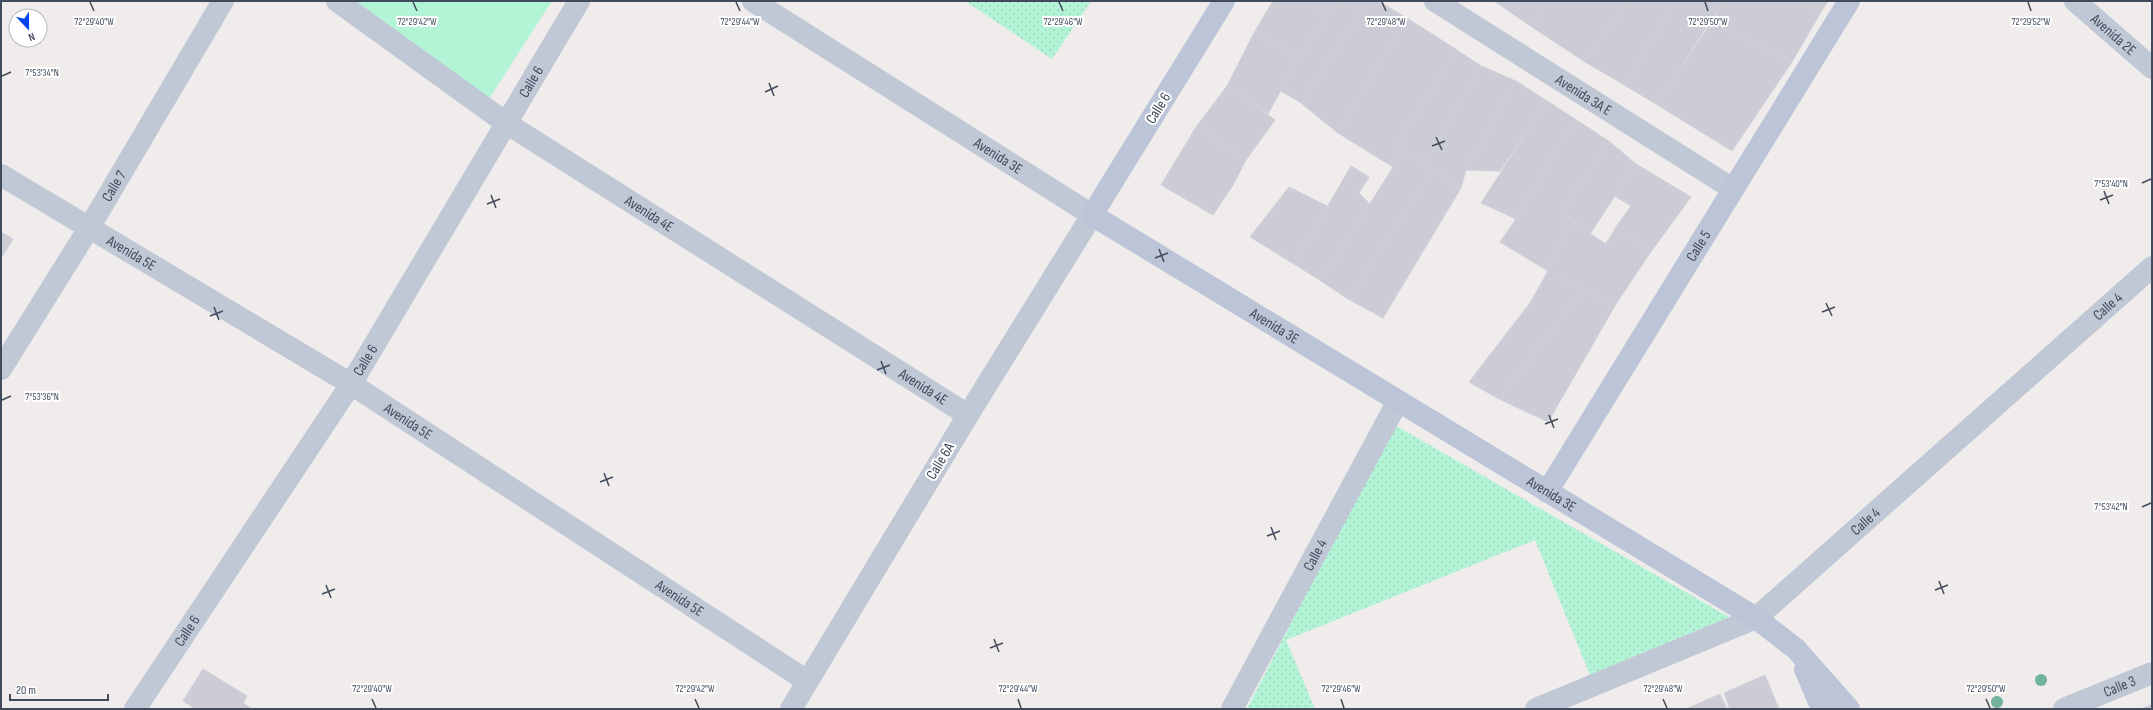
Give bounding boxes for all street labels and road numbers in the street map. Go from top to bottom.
street label: Avenida 2E [2086,9,2140,60]
street label: Calle 6 [515,63,548,101]
street label: Avenida 3A E [1551,70,1615,120]
street label: Calle 6 [1142,89,1175,127]
street label: Avenida 3E [969,133,1026,179]
street label: Calle 7 [98,167,131,205]
street label: Avenida 4E [620,191,677,236]
street label: Calle 5 [1682,227,1716,265]
street label: Avenida 5E [102,231,159,275]
street label: Calle 4 [2089,289,2127,325]
street label: Avenida 3E [1245,304,1302,348]
street label: Calle 6 [349,341,382,380]
street label: Avenida 4E [894,364,951,410]
street label: Avenida 5E [379,399,436,444]
street label: Calle 6A [922,439,959,483]
street label: Avenida 3E [1522,472,1579,516]
street label: Calle 4 [1847,503,1884,540]
street label: Calle 4 [1299,536,1332,574]
street label: Avenida 5E [651,575,707,621]
street label: Calle 6 [170,612,205,650]
street label: Calle 3 [2101,672,2139,702]

